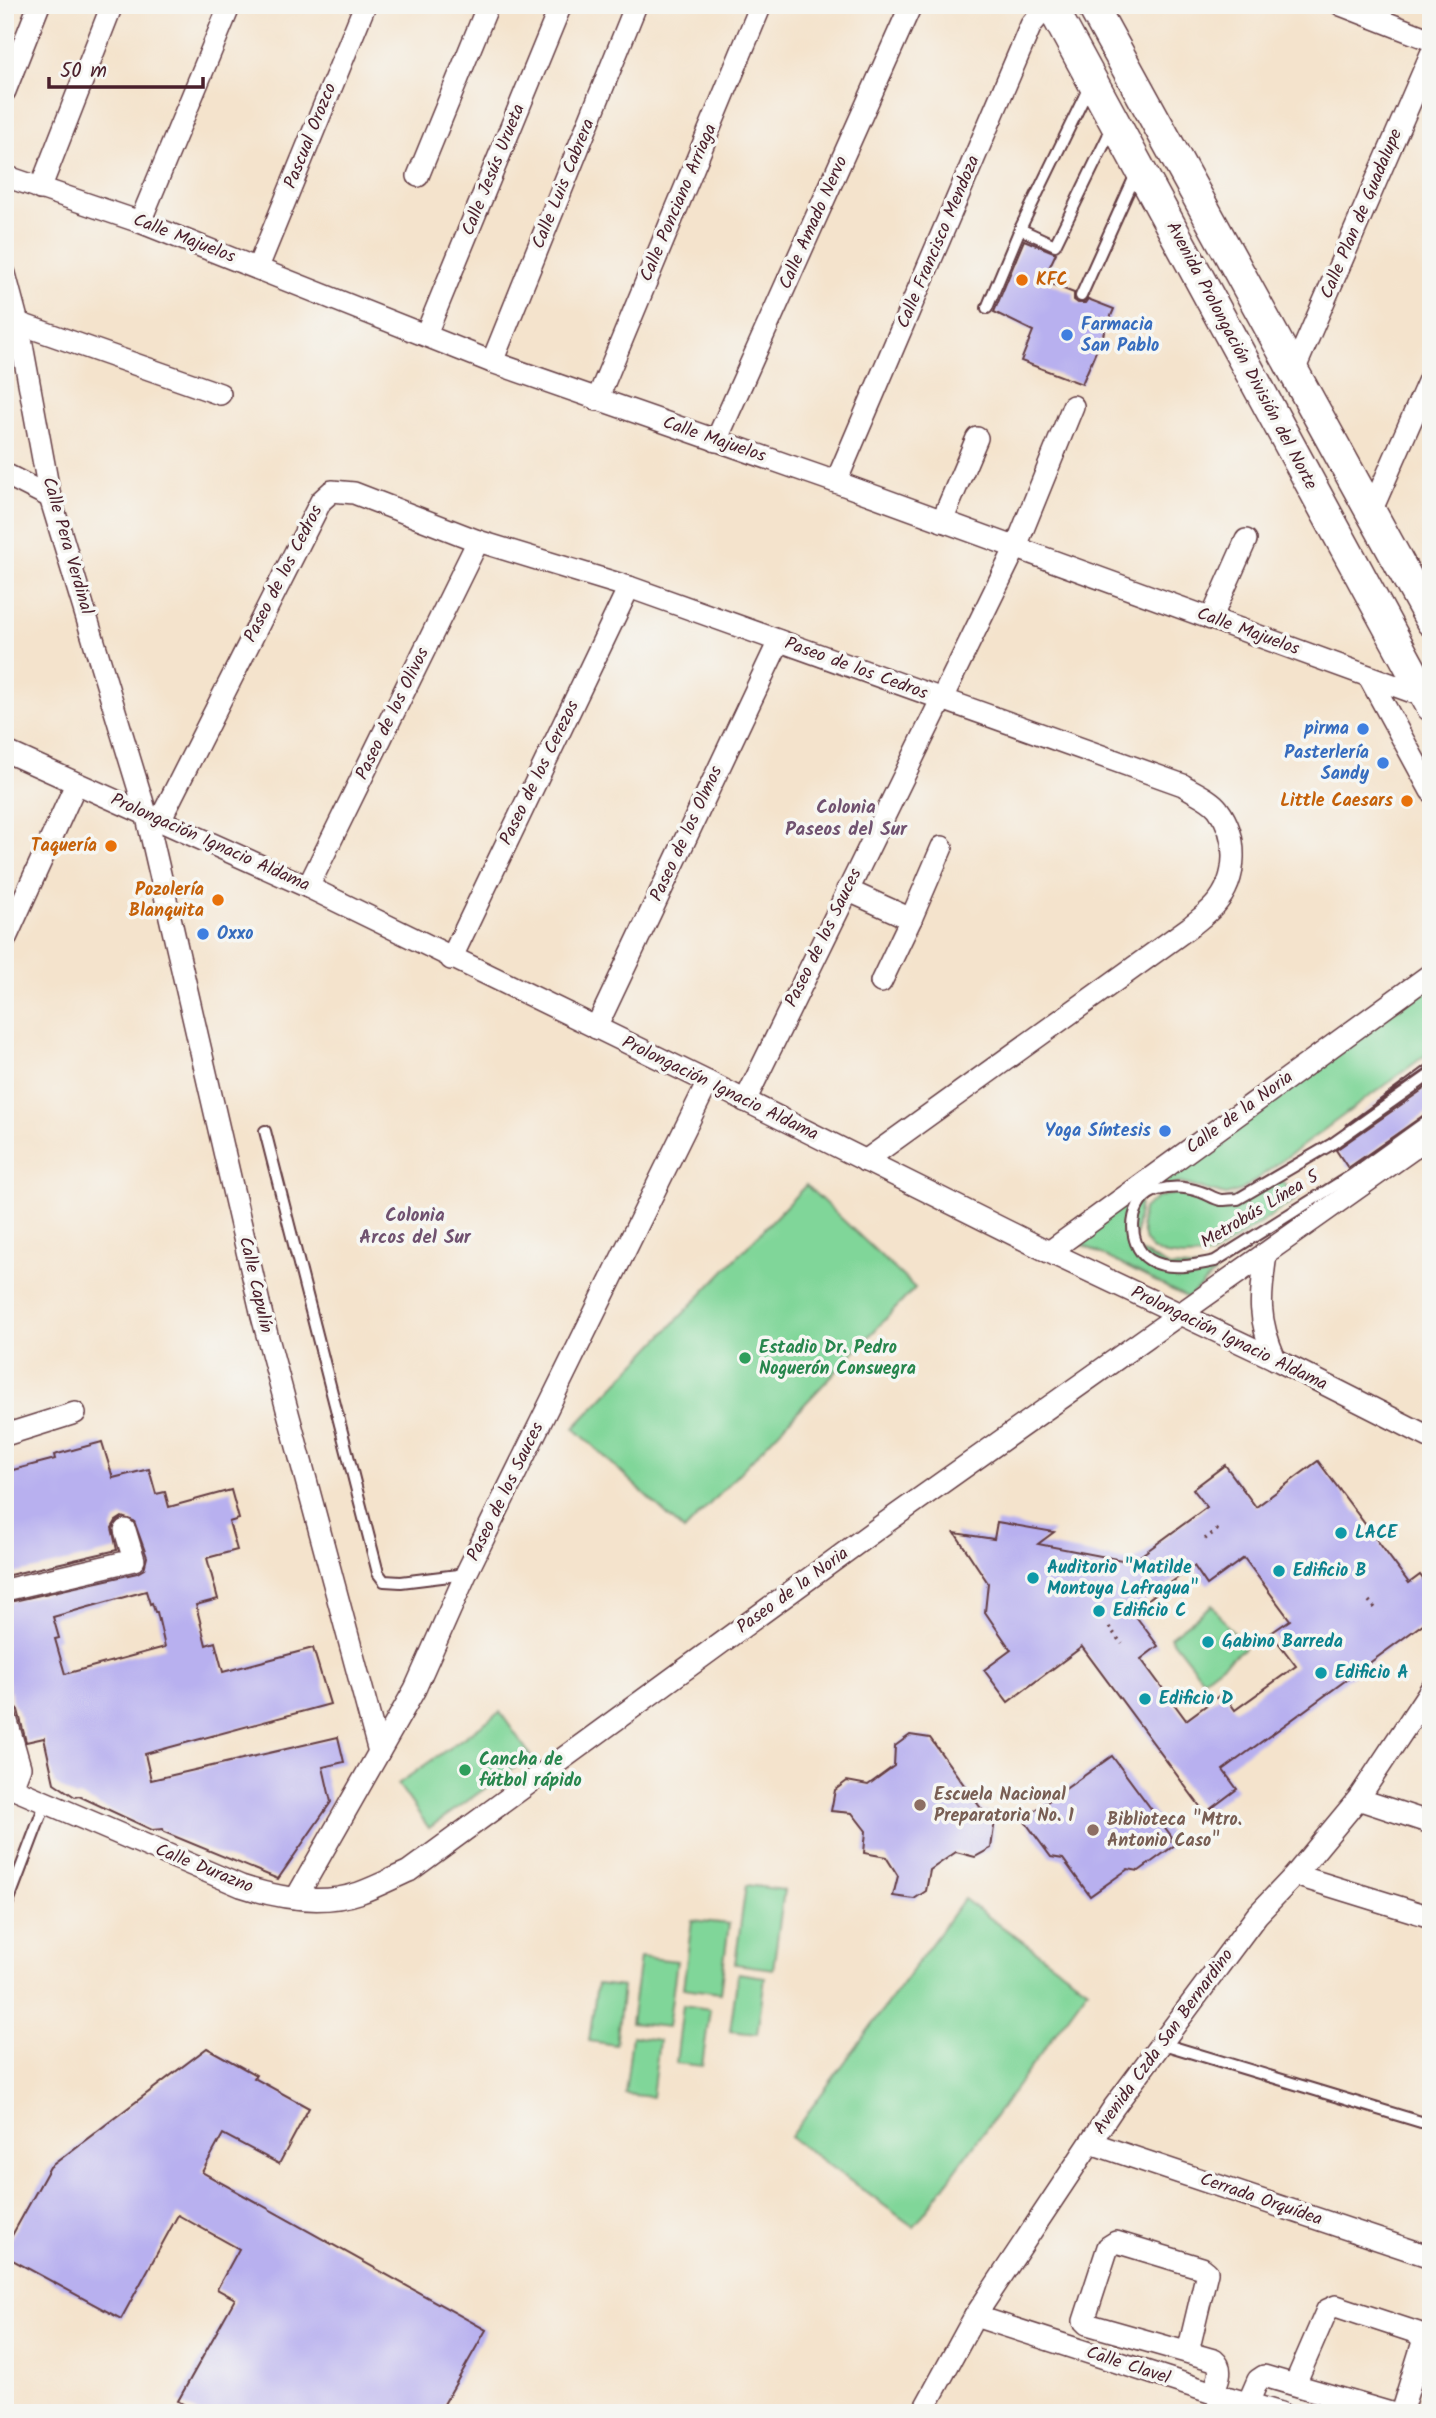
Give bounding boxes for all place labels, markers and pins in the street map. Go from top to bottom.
place label: KFC [1036,266,1068,295]
marker: KFC [1014,272,1030,288]
place label: Farmacia San Pablo [1081,311,1159,361]
marker: Farmacia San Pablo [1059,327,1075,343]
place label: pirma [1303,715,1349,744]
marker: pirma [1355,721,1371,737]
place label: Pasterlería Sandy [1284,739,1370,789]
marker: Pasterlería Sandy [1375,755,1391,771]
place label: Little Caesars [1280,787,1394,816]
marker: Little Caesars [1399,793,1415,809]
place label: Taquería [31,832,97,861]
marker: Taquería [103,838,119,854]
place label: Pozolería Blanquita [129,876,204,926]
marker: Pozolería Blanquita [210,892,226,908]
place label: Oxxo [217,920,253,949]
marker: Oxxo [195,926,211,942]
place label: Yoga Síntesis [1045,1117,1152,1146]
marker: Yoga Síntesis [1157,1123,1173,1139]
place label: Estadio Dr. Pedro Noguerón Consuegra [759,1334,916,1384]
marker: Estadio Dr. Pedro Noguerón Consuegra [737,1350,753,1366]
place label: LACE [1355,1519,1398,1548]
marker: LACE [1333,1525,1349,1541]
place label: Auditorio "Matilde Montoya Lafragua" [1047,1554,1198,1604]
place label: Edificio B [1293,1557,1366,1586]
marker: Edificio B [1271,1563,1287,1579]
marker: Auditorio "Matilde Montoya Lafragua" [1025,1570,1041,1586]
place label: Edificio C [1113,1597,1186,1626]
marker: Edificio C [1091,1603,1107,1619]
place label: Gabino Barreda [1222,1628,1343,1657]
marker: Gabino Barreda [1200,1634,1216,1650]
place label: Edificio A [1335,1659,1409,1688]
marker: Edificio A [1313,1665,1329,1681]
place label: Edificio D [1159,1685,1233,1714]
marker: Edificio D [1137,1691,1153,1707]
place label: Cancha de fútbol rápido [479,1746,582,1796]
marker: Cancha de fútbol rápido [457,1762,473,1778]
place label: Escuela Nacional Preparatoria No. 1 [934,1781,1074,1831]
marker: Escuela Nacional Preparatoria No. 1 [912,1797,928,1813]
place label: Biblioteca "Mtro. Antonio Caso" [1107,1806,1242,1856]
marker: Biblioteca "Mtro. Antonio Caso" [1085,1822,1101,1838]

